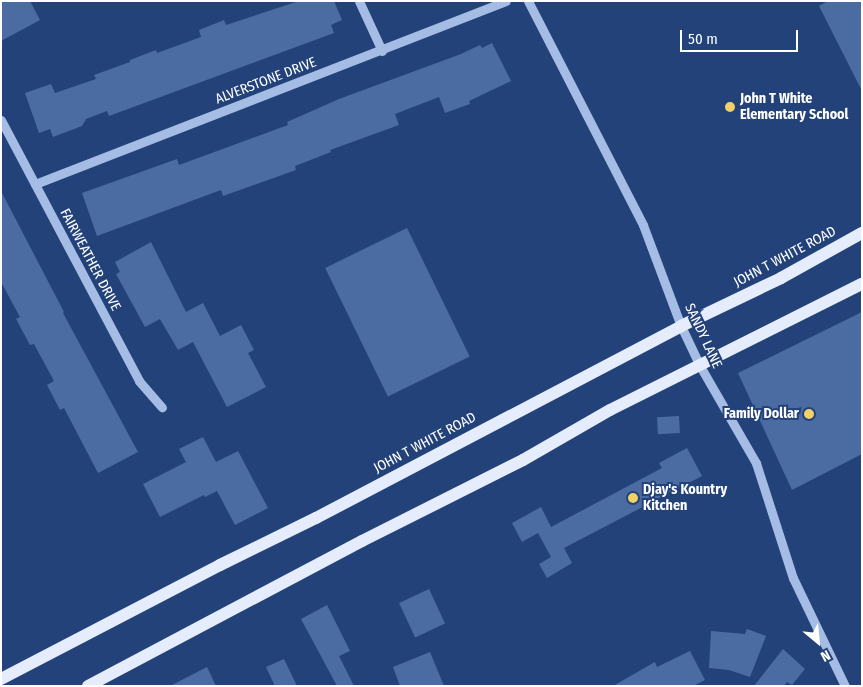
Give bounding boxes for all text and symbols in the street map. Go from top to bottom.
scale bar [683,20,800,52]
text: 50 m [688,30,718,48]
street label: ALVERSTONE DRIVE [213,54,319,108]
place label: John T White Elementary School [740,91,848,124]
marker: John T White Elementary School [724,101,736,113]
street label: FAIRWEATHER DRIVE [56,206,124,314]
street label: JOHN T WHITE ROAD [731,223,839,291]
street label: SANDY LANE [681,301,725,371]
place label: Family Dollar [724,406,799,422]
marker: Family Dollar [803,408,815,420]
street label: JOHN T WHITE ROAD [371,409,479,477]
place label: Djay's Kountry Kitchen [643,482,727,514]
marker: Djay's Kountry Kitchen [627,492,639,504]
north arrow [793,617,843,667]
text: N [818,646,833,665]

